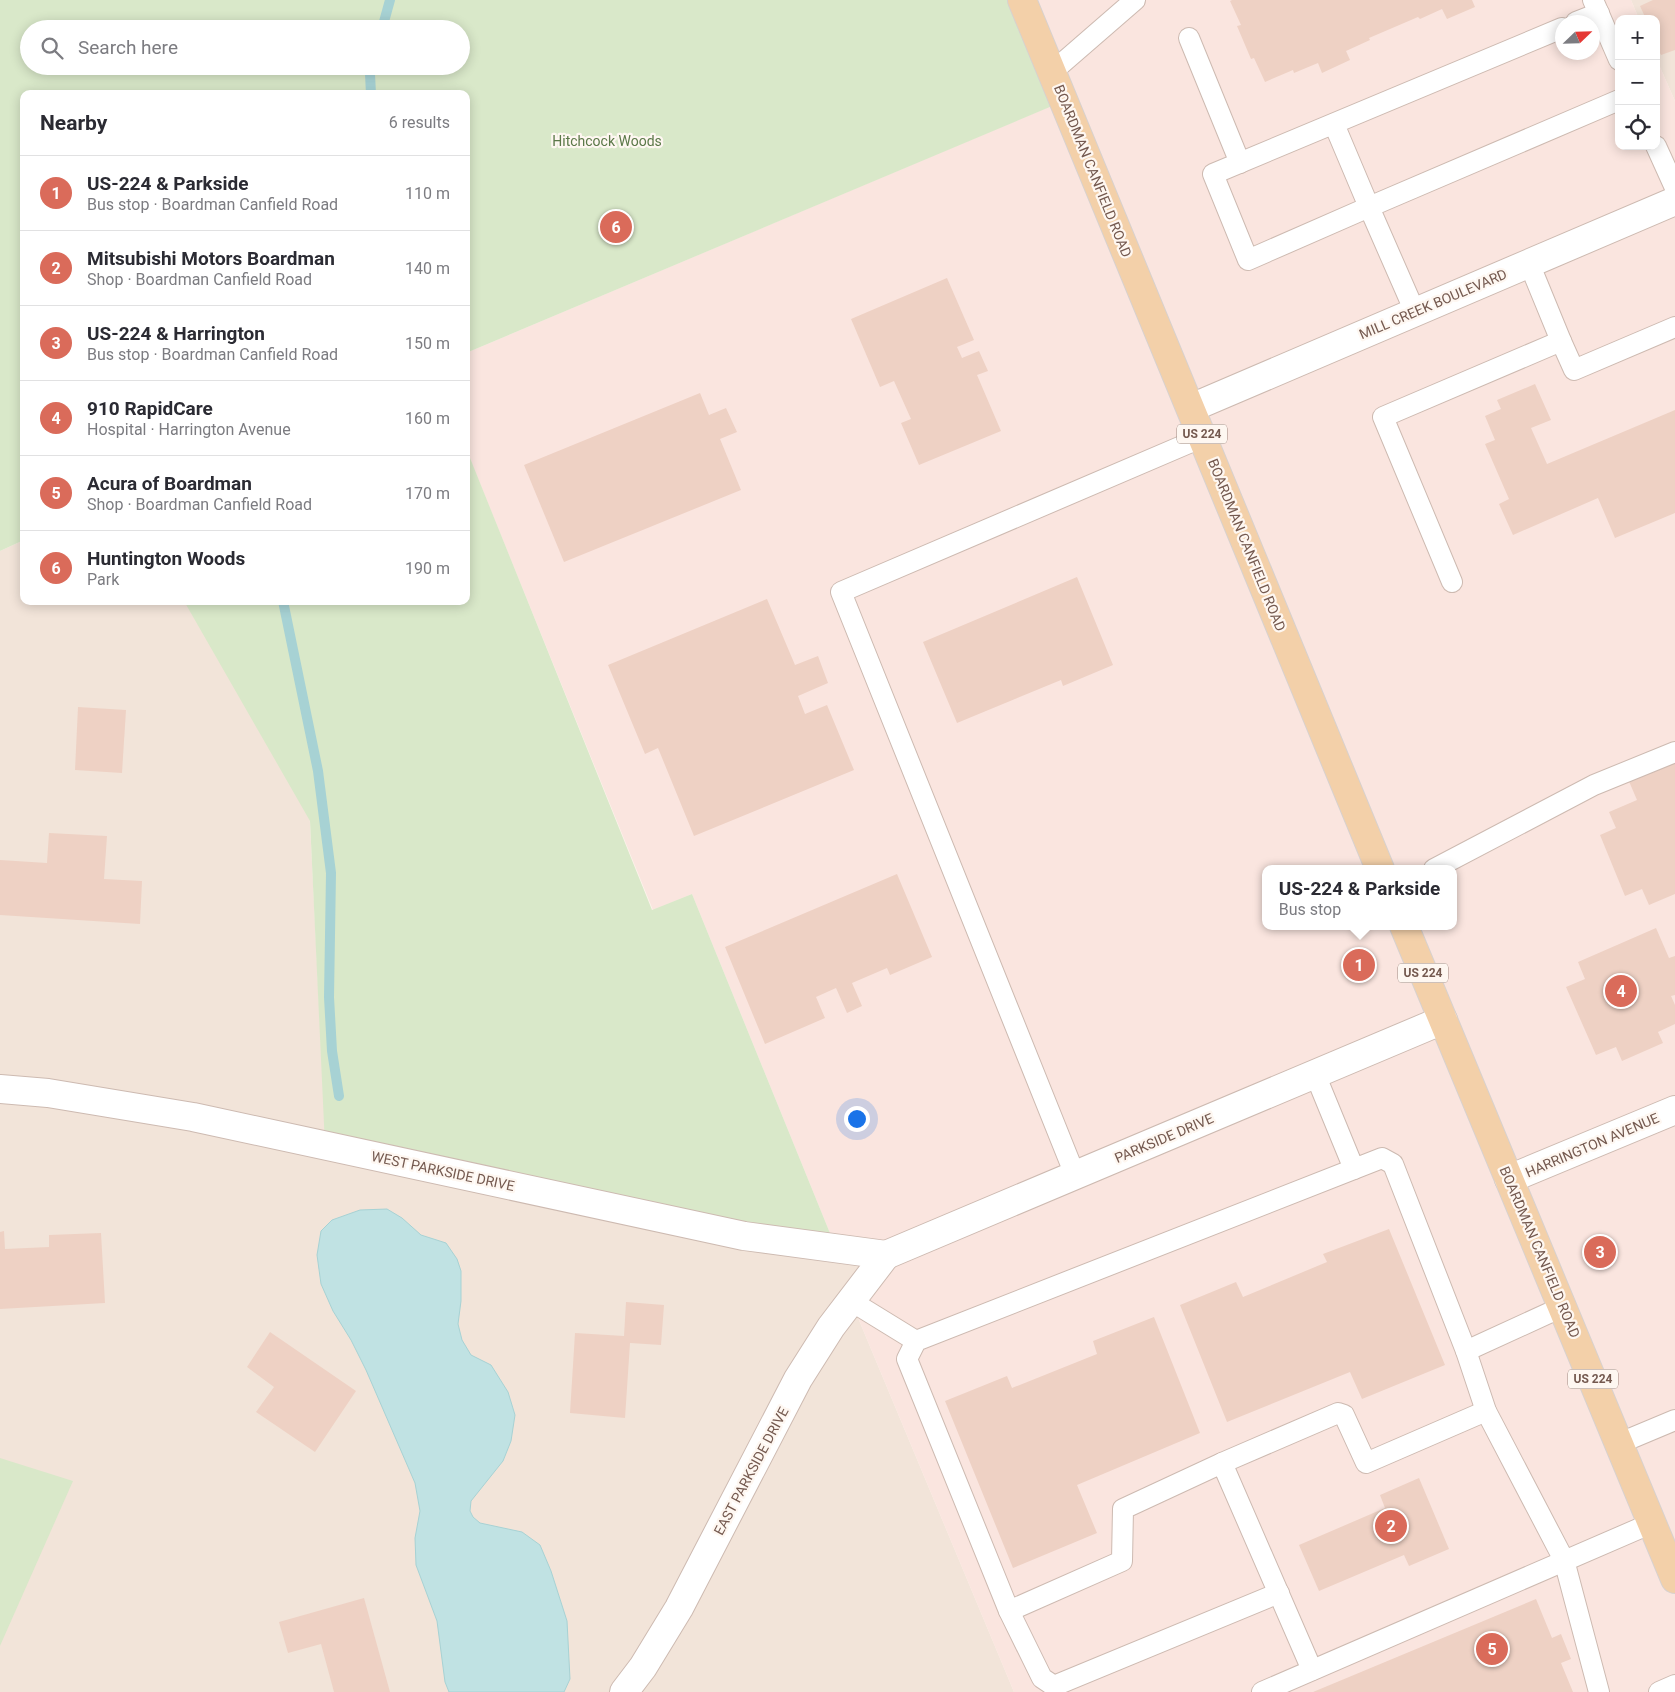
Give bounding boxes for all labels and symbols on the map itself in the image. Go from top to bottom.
north arrow [1555,15,1600,60]
street label: BOARDMAN CANFIELD ROAD [1051,82,1135,260]
park label: Hitchcock Woods [552,133,662,149]
pin: 6 [600,208,632,246]
street label: MILL CREEK BOULEVARD [1357,266,1509,342]
road number: US 224 [1177,424,1227,444]
street label: BOARDMAN CANFIELD ROAD [1205,456,1289,634]
pin: 1 [1343,946,1375,984]
road number: US 224 [1398,964,1448,982]
pin: 4 [1605,972,1637,1010]
your location [844,1106,870,1132]
street label: PARKSIDE DRIVE [1112,1110,1216,1166]
street label: HARRINGTON AVENUE [1523,1110,1661,1180]
street label: WEST PARKSIDE DRIVE [370,1148,516,1194]
street label: BOARDMAN CANFIELD ROAD [1497,1164,1583,1340]
pin: 3 [1584,1233,1616,1271]
road number: US 224 [1568,1370,1618,1388]
street label: EAST PARKSIDE DRIVE [710,1404,792,1538]
pin: 2 [1375,1507,1407,1545]
pin: 5 [1476,1630,1508,1668]

